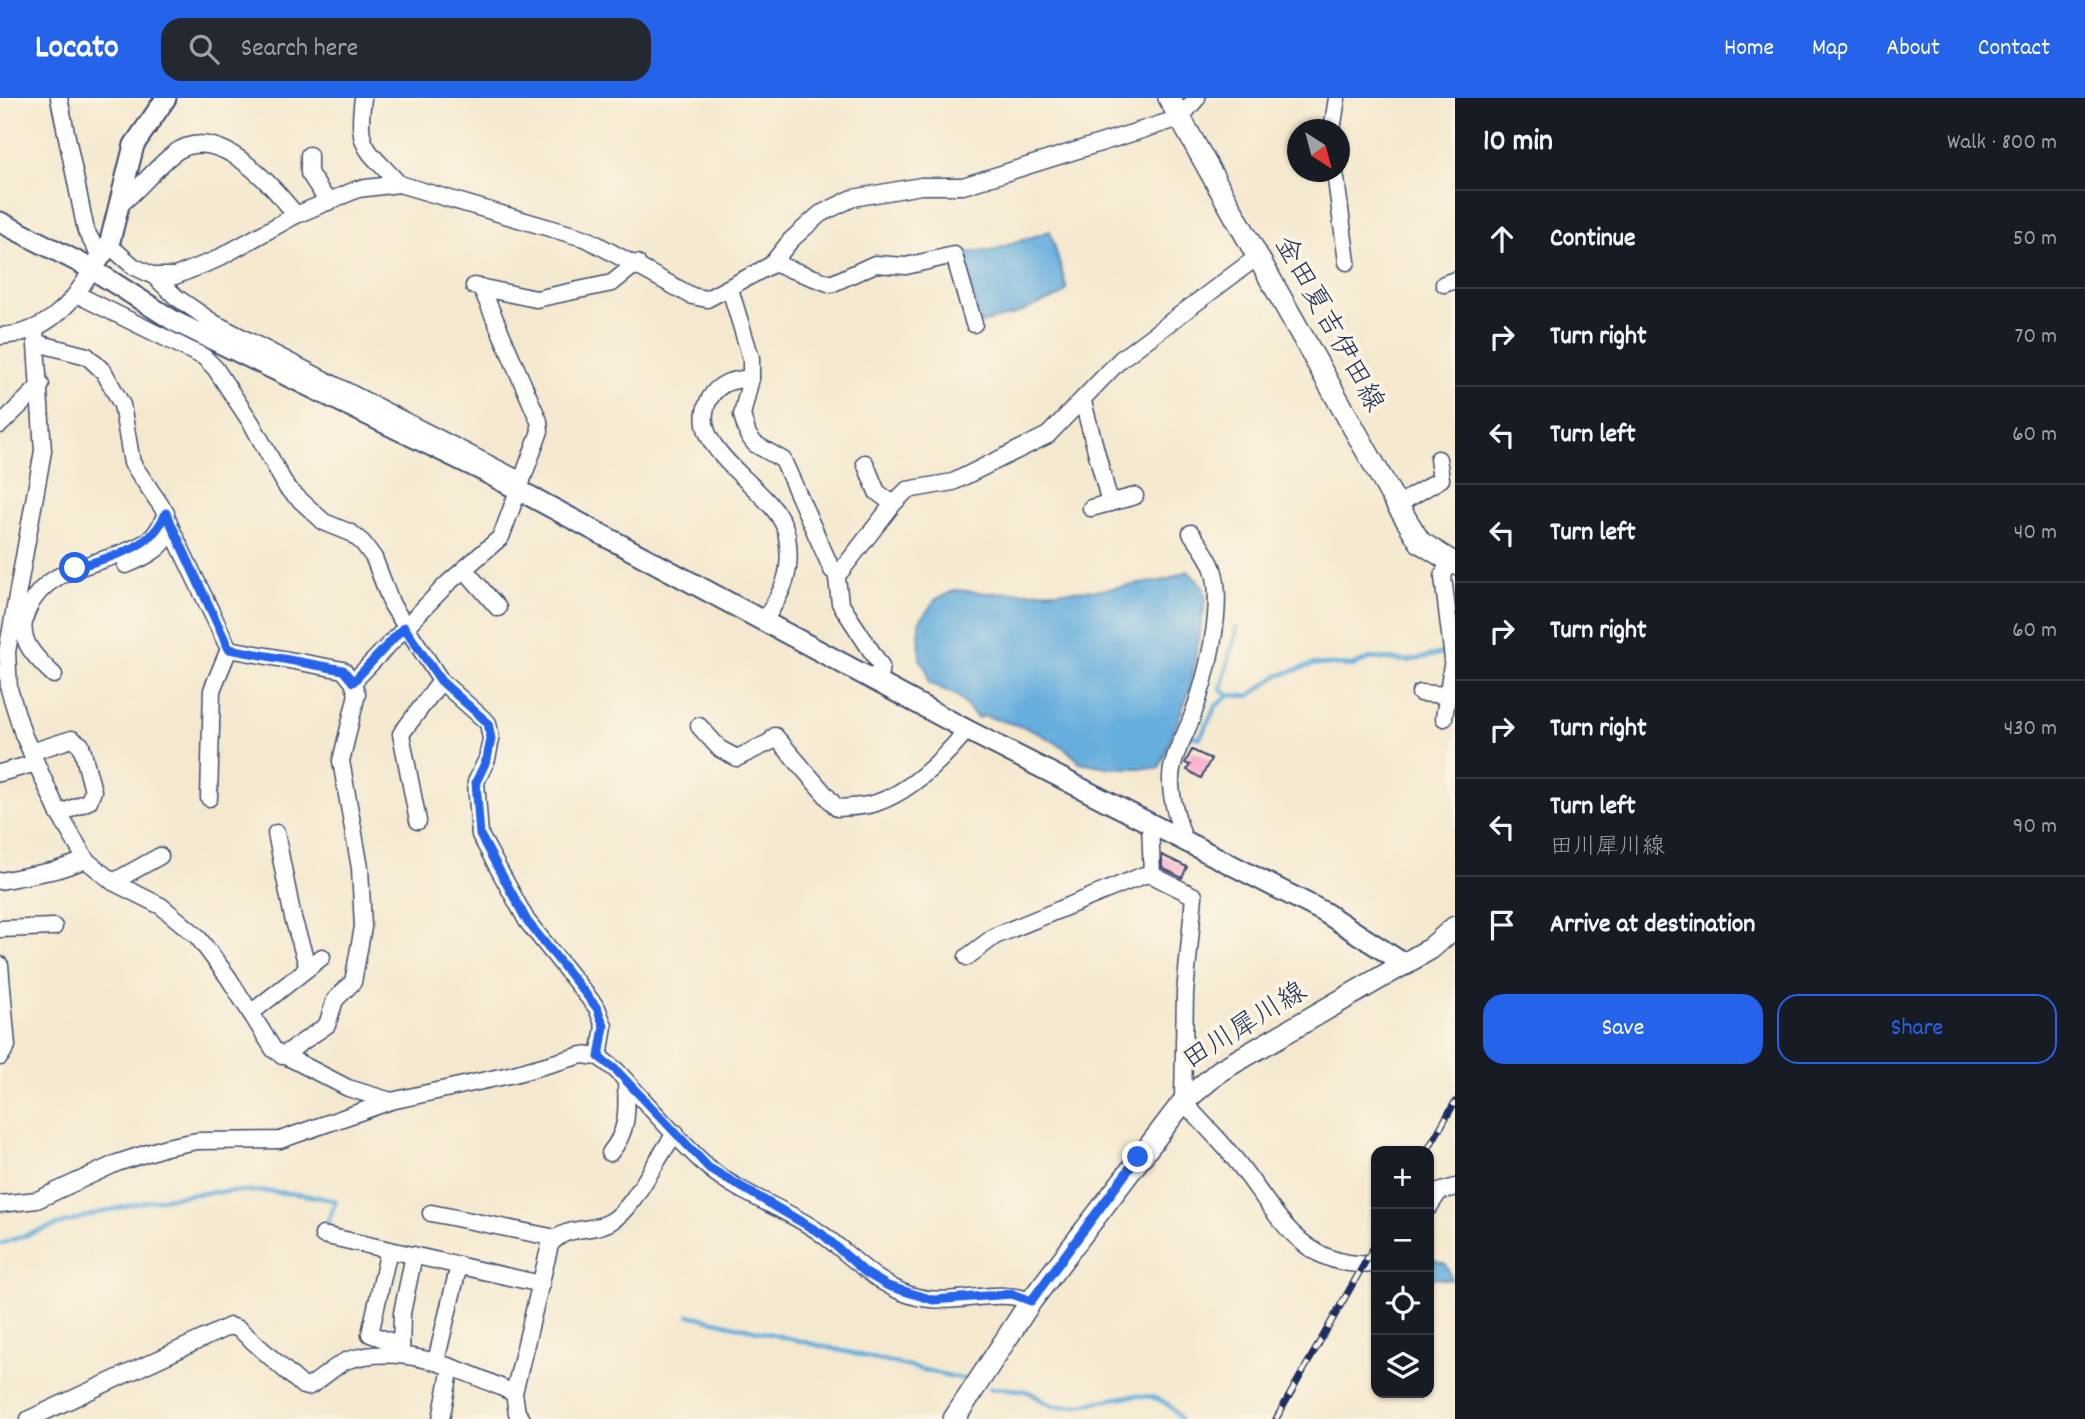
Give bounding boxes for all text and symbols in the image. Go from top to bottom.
search box [161,18,651,81]
text: Locato [35,26,119,73]
icon: search [185,30,223,68]
text: Search here [241,31,358,68]
text: Home [1724,32,1774,66]
text: Map [1812,32,1848,66]
text: About [1886,32,1940,66]
text: Contact [1978,32,2050,66]
north arrow [1287,119,1350,182]
text: 10 min [1483,122,1553,165]
text: Walk · 800 m [1947,127,2057,160]
icon: ahead [1483,220,1521,258]
text: Continue [1550,221,1635,258]
text: 50 m [2013,223,2057,256]
street label: 金田夏吉伊田線 [1262,230,1392,420]
icon: right [1483,318,1521,356]
text: Turn right [1550,319,1647,356]
text: 70 m [2015,321,2057,354]
icon: left [1483,416,1521,454]
text: Turn left [1550,417,1636,454]
text: 60 m [2012,419,2057,452]
icon: left [1483,514,1521,552]
text: Turn left [1550,515,1636,552]
text: 40 m [2014,517,2057,550]
route start [59,552,90,583]
icon: right [1483,612,1521,650]
text: Turn right [1550,613,1647,650]
text: 60 m [2012,615,2057,648]
icon: right [1483,710,1521,748]
text: Turn right [1550,711,1647,748]
text: 430 m [2004,713,2057,746]
text: Turn left [1550,789,1636,826]
icon: left [1483,808,1521,846]
text: 90 m [2013,811,2057,844]
text: 田川犀川線 [1550,832,1665,865]
icon: arrive [1483,906,1521,944]
text: Arrive at destination [1550,907,1755,944]
street label: 田川犀川線 [1176,974,1316,1082]
button: Save [1483,994,1763,1064]
button: Share [1777,994,2057,1064]
route end [1122,1141,1153,1172]
map controls [1371,1146,1434,1398]
button: + [1371,1146,1434,1209]
button: − [1371,1209,1434,1272]
button: locate [1371,1272,1434,1335]
button: layers [1371,1335,1434,1398]

